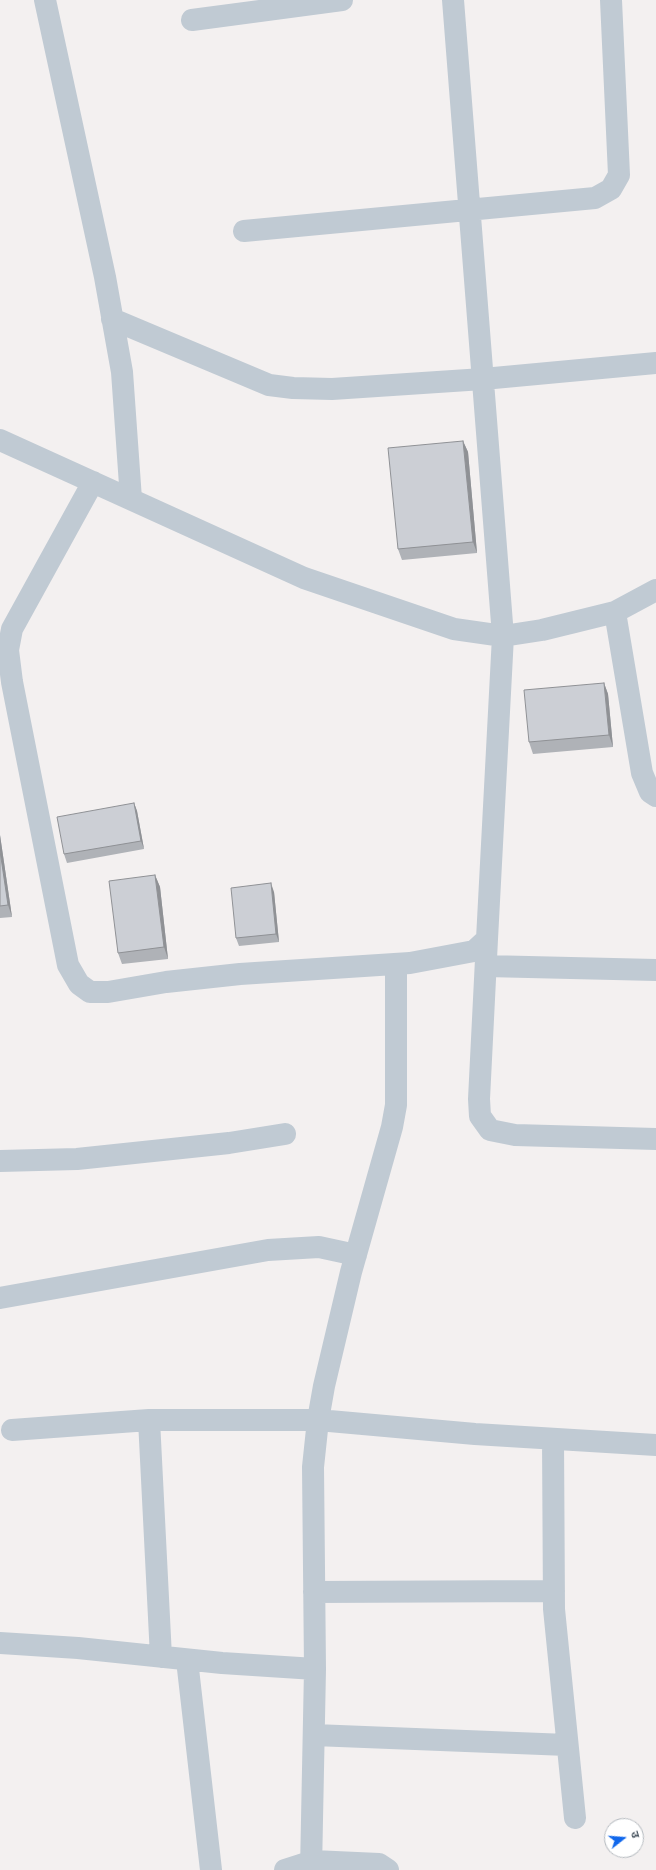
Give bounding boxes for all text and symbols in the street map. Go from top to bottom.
north arrow [604,1818,644,1858]
text: उ [628,1830,642,1840]

